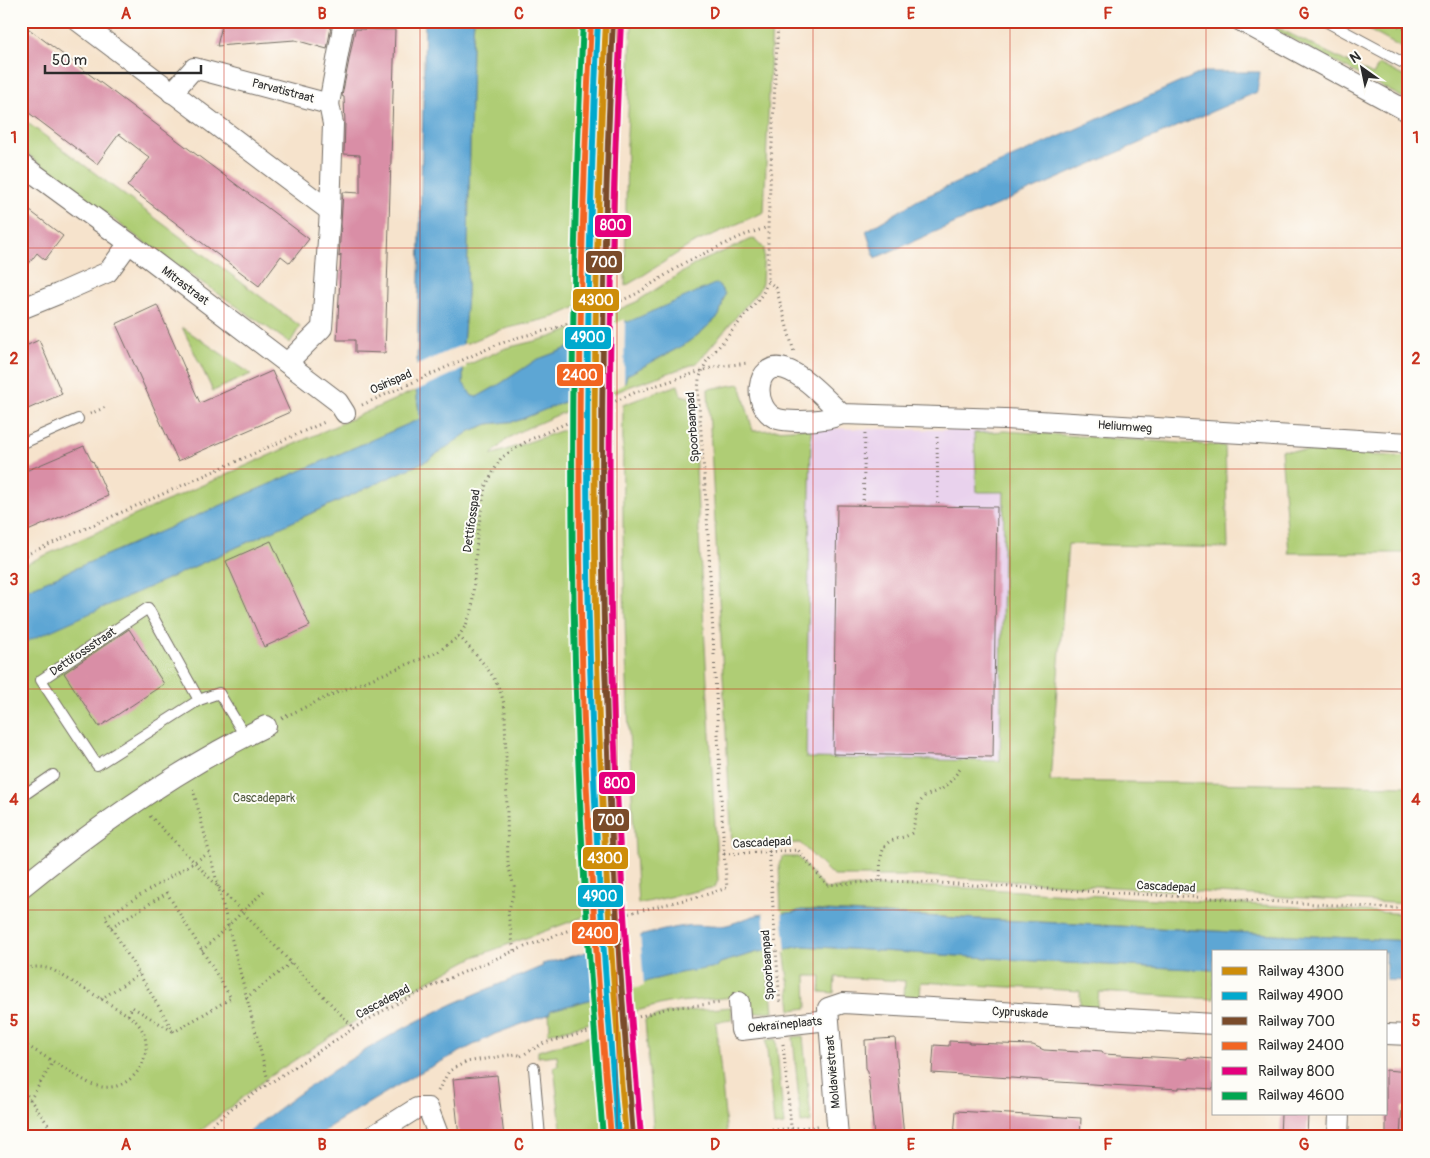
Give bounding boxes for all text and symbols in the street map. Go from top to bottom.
text: A [121,4,132,24]
text: B [317,4,327,24]
text: C [514,4,524,24]
text: D [710,4,720,24]
text: E [907,4,916,24]
text: F [1103,4,1113,24]
text: G [1299,4,1310,24]
scale bar [45,42,201,74]
north arrow [1338,42,1388,92]
text: N [1347,48,1364,67]
text: 50 m [52,51,87,70]
street label: Parvatistraat [250,76,316,107]
text: 1 [11,128,17,148]
text: 1 [1413,128,1419,148]
line badge: 800 [594,214,632,238]
text: 800 [600,217,627,234]
line badge: 700 [585,250,623,274]
text: 700 [591,254,618,271]
street label: Mitrastraat [158,263,212,309]
line badge: 4300 [572,288,620,312]
text: 4300 [578,292,614,309]
line badge: 4900 [564,326,612,350]
text: 4900 [571,329,606,346]
text: 2 [10,349,19,369]
text: 2 [1412,349,1421,369]
line badge: 2400 [556,363,604,387]
street label: Osirispad [368,366,414,398]
text: 2400 [562,367,598,384]
street label: Spoorbaanpad [683,391,703,463]
street label: Heliumweg [1097,418,1153,436]
street label: Dettifosspad [460,488,484,554]
text: 3 [10,570,19,590]
text: 3 [1412,570,1421,590]
street label: Dettifossstraat [47,624,119,680]
line badge: 800 [598,771,636,795]
text: 800 [604,775,631,792]
text: 4 [9,790,19,810]
text: 4 [1411,790,1421,810]
park label: Cascadepark [233,791,295,806]
line badge: 700 [592,808,630,832]
text: 700 [598,812,625,829]
street label: Cascadepad [732,834,792,852]
line badge: 4300 [582,846,629,870]
text: 4300 [587,850,623,867]
street label: Cascadepad [1136,878,1196,896]
line badge: 4900 [577,884,624,908]
text: 4900 [583,888,618,905]
line badge: 2400 [571,921,619,945]
text: 2400 [577,925,613,942]
street label: Spoorbaanpad [758,929,778,1001]
legend [1212,950,1388,1116]
text: Railway 4300 [1258,962,1344,981]
street label: Cascadepad [353,981,413,1022]
text: Railway 4900 [1258,986,1344,1005]
street label: Cypruskade [991,1004,1049,1022]
text: 5 [10,1011,19,1031]
text: 5 [1412,1011,1421,1031]
text: Railway 700 [1258,1012,1335,1031]
street label: Oekraïneplaats [747,1014,823,1036]
street label: Moldaviëstraat [822,1035,844,1109]
text: Railway 2400 [1258,1036,1344,1055]
text: Railway 800 [1258,1062,1335,1081]
text: Railway 4600 [1258,1086,1345,1105]
text: A [121,1135,132,1155]
text: B [317,1135,327,1155]
text: C [514,1135,524,1155]
text: D [710,1135,720,1155]
text: E [907,1135,916,1155]
text: F [1103,1135,1113,1155]
text: G [1299,1135,1310,1155]

